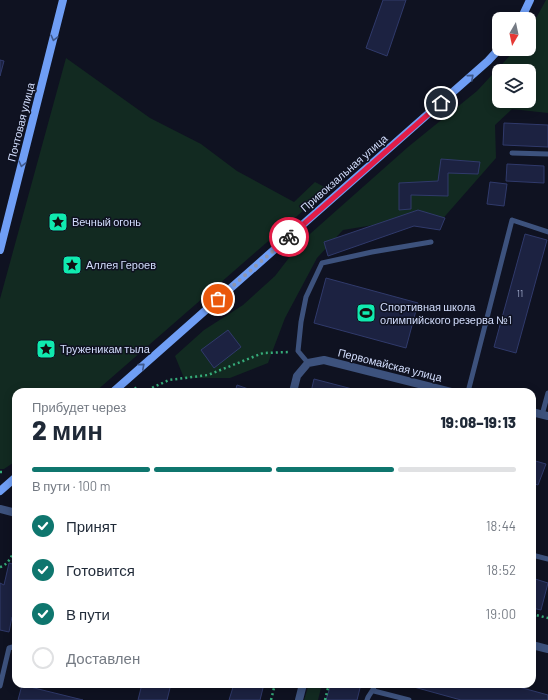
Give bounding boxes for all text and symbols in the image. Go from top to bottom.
north arrow [492,12,536,56]
map controls [492,12,536,108]
one-way arrow [50,34,59,41]
button: layers [492,64,536,108]
one-way arrow [466,74,473,81]
street label: Почтовая улица [4,80,37,163]
pin [424,86,458,120]
icon: home [430,92,452,114]
street label: Привокзальная улица [298,131,390,214]
one-way arrow [18,160,27,167]
place icon: Вечный огонь [47,211,69,233]
place label: Вечный огонь [72,215,141,228]
courier [269,217,309,257]
icon: bike [278,226,300,248]
place icon: Аллея Героев [61,254,83,276]
place label: Аллея Героев [86,258,156,271]
pin [201,282,235,316]
icon: bag [207,288,229,310]
house number: 11 [517,288,523,299]
place label: Спортивная школа олимпийского резерва №1 [380,300,512,326]
sports icon: Спортивная школа олимпийского резерва №1 [355,302,377,324]
place icon: Труженикам тыла [35,338,57,360]
place label: Труженикам тыла [60,342,151,355]
street label: Первомайская улица [337,345,444,384]
one-way arrow [137,364,145,371]
text: Прибудет через [32,399,126,415]
text: 19:08–19:13 [441,413,516,431]
text: 2 мин [32,414,103,445]
text: В пути · 100 m [32,478,111,494]
icon: check [32,515,54,537]
text: Принят [66,517,117,535]
text: 18:44 [486,518,516,534]
icon: check [32,559,54,581]
text: Готовится [66,561,135,579]
text: 18:52 [487,562,516,578]
icon: check [32,603,54,625]
text: В пути [66,605,110,623]
text: 19:00 [486,606,516,622]
text: Доставлен [66,649,140,667]

